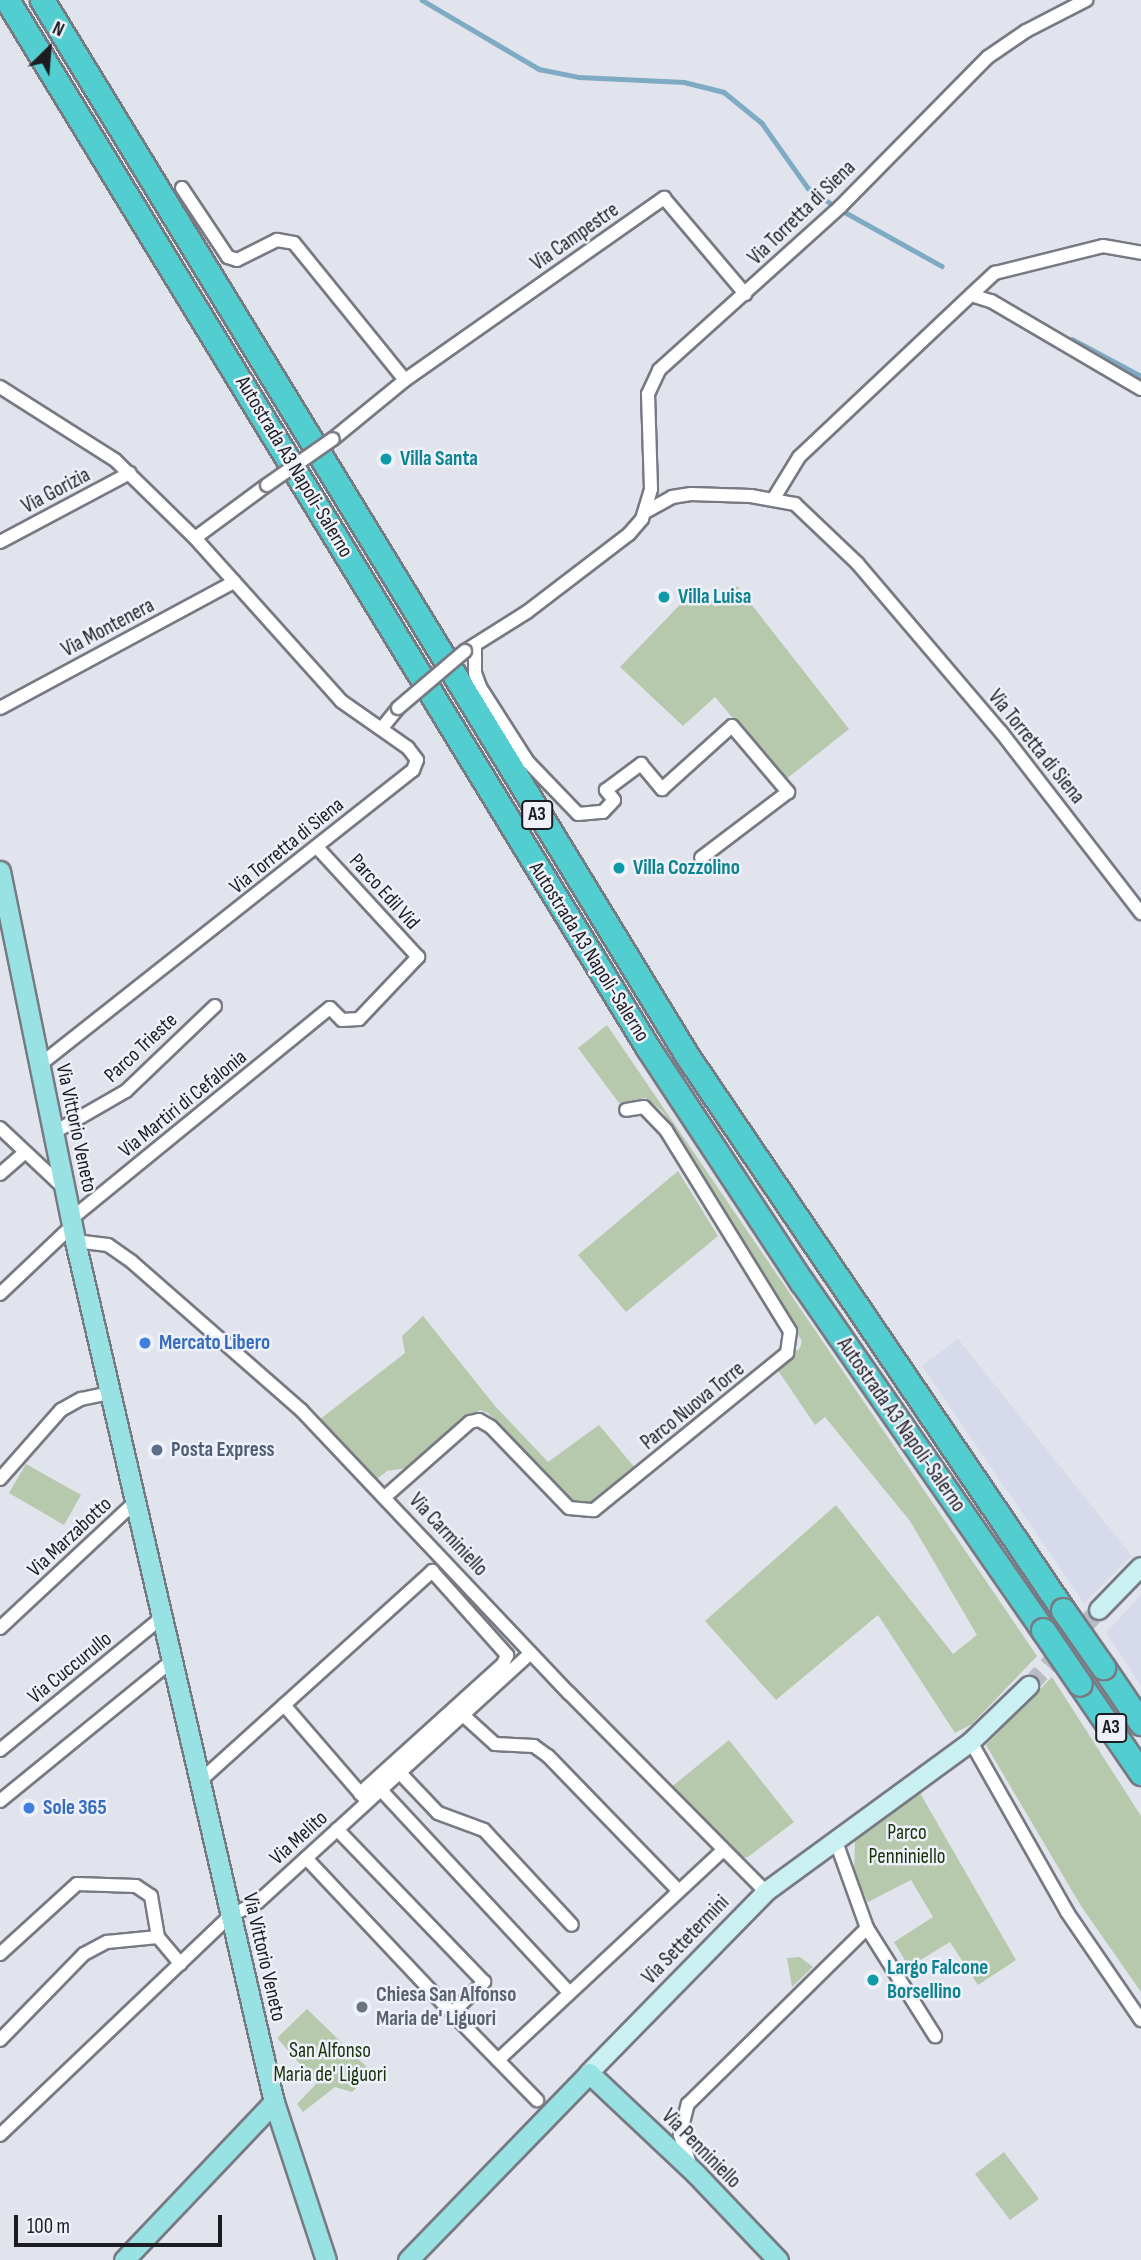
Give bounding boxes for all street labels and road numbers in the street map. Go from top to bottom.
street label: Via Torretta di Siena [743,156,861,270]
street label: Via Campestre [526,198,624,276]
street label: Autostrada A3 Napoli-Salerno [230,372,358,562]
street label: Via Gorizia [18,463,94,519]
street label: Via Montenera [58,593,158,663]
street label: Via Torretta di Siena [982,685,1090,809]
street label: Via Torretta di Siena [225,792,349,900]
road number: A3 [520,800,554,830]
street label: Parco Edil Vid [343,849,425,935]
street label: Autostrada A3 Napoli-Salerno [523,858,655,1046]
street label: Parco Trieste [99,1008,183,1088]
street label: Via Martiri di Cefalonia [114,1045,252,1163]
street label: Via Vittorio Veneto [50,1061,102,1195]
street label: Autostrada A3 Napoli-Salerno [831,1333,971,1517]
street label: Parco Nuova Torre [636,1357,750,1455]
street label: Via Carminiello [403,1488,493,1582]
street label: Via Marzabotto [23,1492,117,1582]
street label: Via Cuccurullo [23,1627,117,1709]
road number: A3 [1094,1712,1128,1744]
street label: Via Melito [265,1806,333,1870]
street label: Via Vittorio Veneto [237,1890,291,2024]
street label: Via Settetermini [637,1890,735,1990]
street label: Via Penniniello [656,2104,746,2194]

